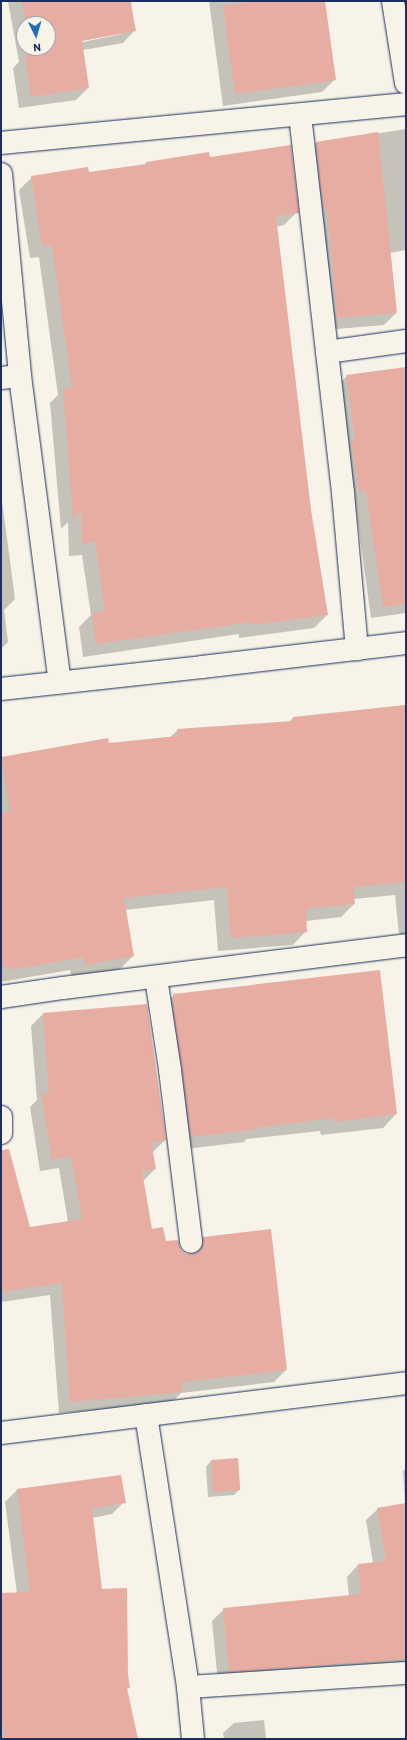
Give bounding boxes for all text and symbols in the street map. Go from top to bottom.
north arrow [16,16,56,56]
text: N [33,41,41,54]

